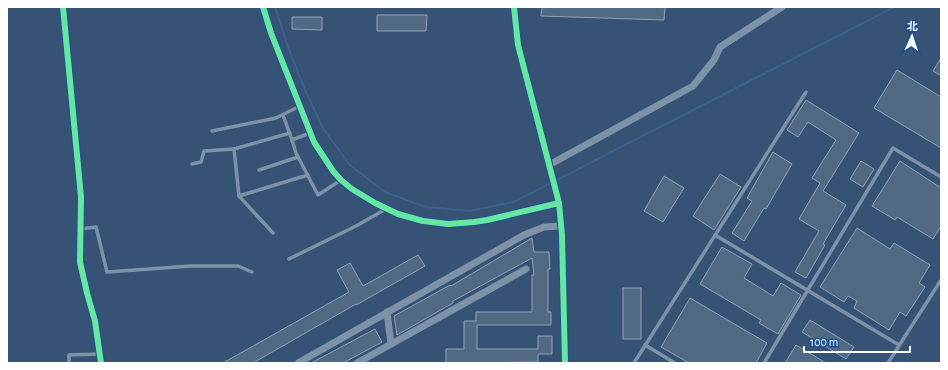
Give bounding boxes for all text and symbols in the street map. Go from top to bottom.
north arrow [892,16,932,56]
text: 北 [907,21,918,32]
scale bar [804,328,910,354]
text: 100 m [810,336,838,348]

